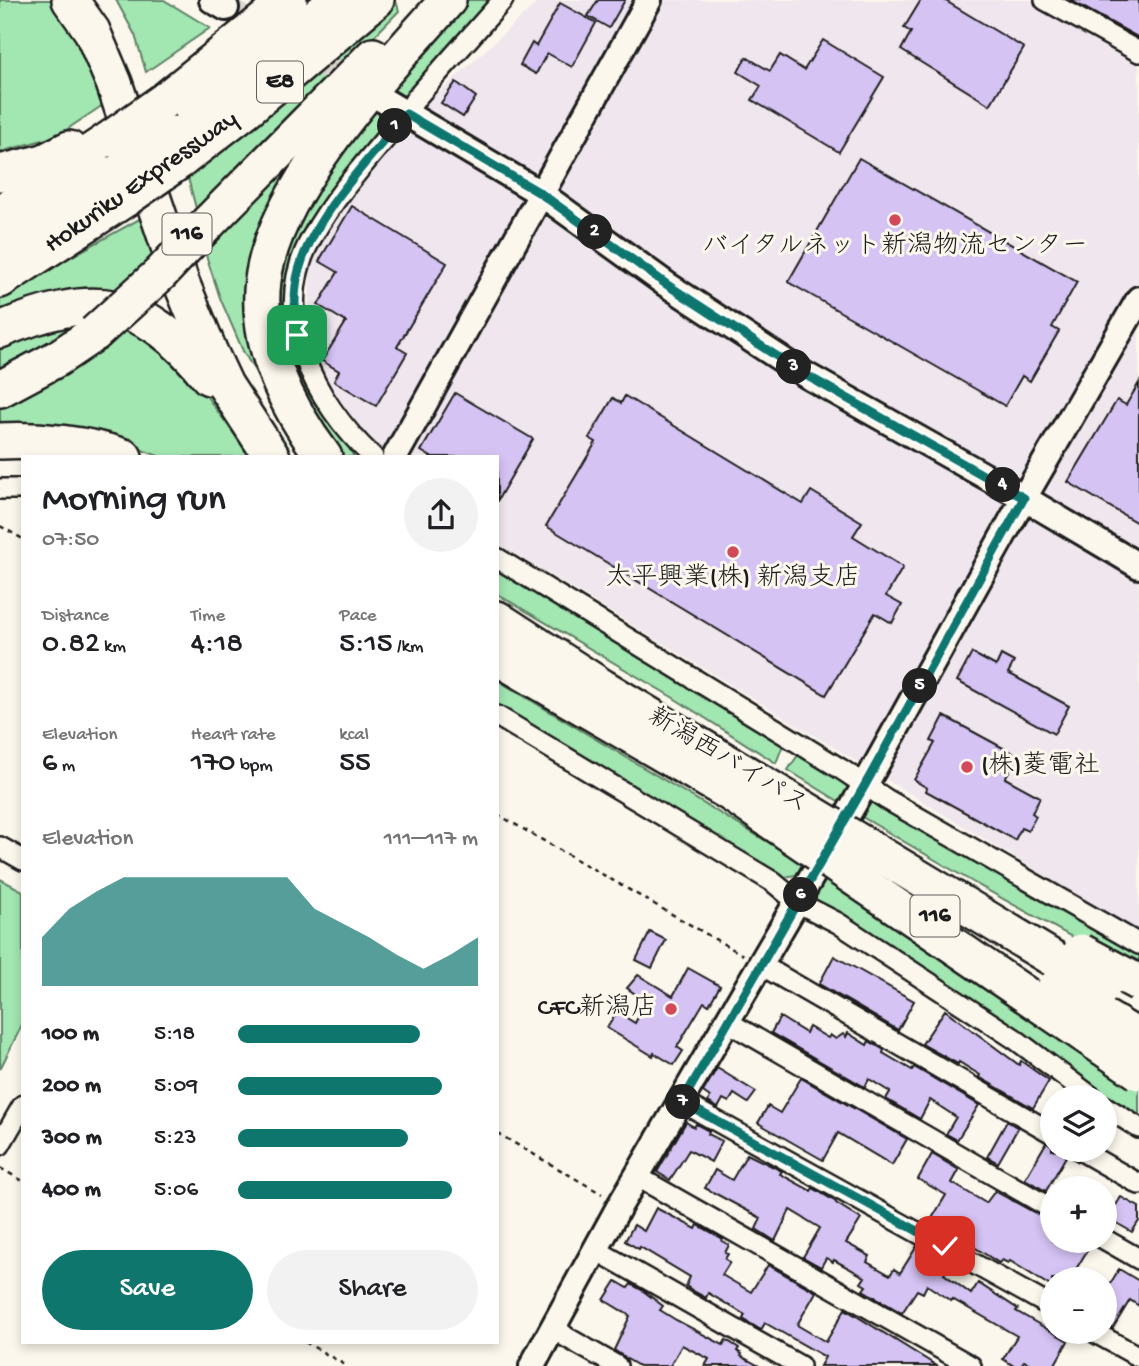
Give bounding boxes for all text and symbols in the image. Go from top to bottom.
road number: E8 [257,61,303,102]
street label: Hokuriku Expressway [39,105,245,261]
pin: 1 [378,108,412,144]
text: 1 [391,114,398,137]
marker: バイタルネット新潟物流センター [887,212,903,228]
road number: 116 [162,214,212,255]
pin: 2 [578,215,612,250]
text: 2 [590,220,599,243]
place label: バイタルネット新潟物流センター [702,231,1088,263]
pin [267,305,327,365]
icon: arrive [278,316,316,354]
pin: 3 [776,350,812,384]
text: 3 [789,355,798,378]
pin: 4 [986,468,1020,503]
text: 4 [998,473,1007,496]
button: share [404,478,478,552]
text: Morning run [42,479,226,523]
text: 07:50 [42,527,99,554]
marker: 太平興業(株) 新潟支店 [725,544,741,560]
place label: 太平興業(株) 新潟支店 [606,562,860,595]
text: Distance [42,605,109,628]
text: Time [191,605,225,628]
text: Pace [339,605,377,628]
text: 0.82 [42,628,100,663]
text: 4:18 [191,628,243,663]
text: 5:15 [339,628,392,663]
text: km [100,636,126,659]
text: /km [392,636,423,659]
pin: 5 [902,668,937,704]
text: 5 [915,674,925,697]
street label: 新潟西バイパス [641,701,813,822]
text: Elevation [42,724,118,747]
text: Heart rate [191,724,276,747]
text: kcal [339,724,369,747]
text: 6 [42,747,57,782]
text: 170 [191,747,235,782]
text: 55 [339,747,371,782]
place label: (株)菱電社 [981,751,1100,783]
text: m [57,755,75,778]
text: bpm [235,755,273,778]
marker: (株)菱電社 [959,759,975,775]
text: Elevation [42,826,133,853]
text: 111–117 m [384,826,478,853]
pin: 6 [784,878,818,912]
text: 6 [796,883,805,906]
road number: 116 [911,896,960,936]
place label: CFC新潟店 [537,992,657,1025]
marker: CFC新潟店 [663,1001,679,1017]
text: 100 m [42,1021,99,1048]
text: 5:18 [154,1021,195,1048]
text: 200 m [42,1073,101,1100]
text: 5:09 [154,1073,198,1100]
pin: 7 [666,1084,700,1120]
map controls [1040,1085,1117,1344]
button: layers [1040,1085,1117,1162]
text: 7 [678,1090,687,1113]
text: 300 m [42,1125,102,1152]
text: 5:23 [154,1125,197,1152]
button: + [1040,1176,1117,1253]
text: 400 m [42,1177,101,1204]
text: 5:06 [154,1177,198,1204]
pin [915,1216,975,1276]
icon: check [926,1227,964,1265]
button: Save [42,1250,253,1330]
button: Share [267,1250,478,1330]
button: − [1040,1267,1117,1344]

